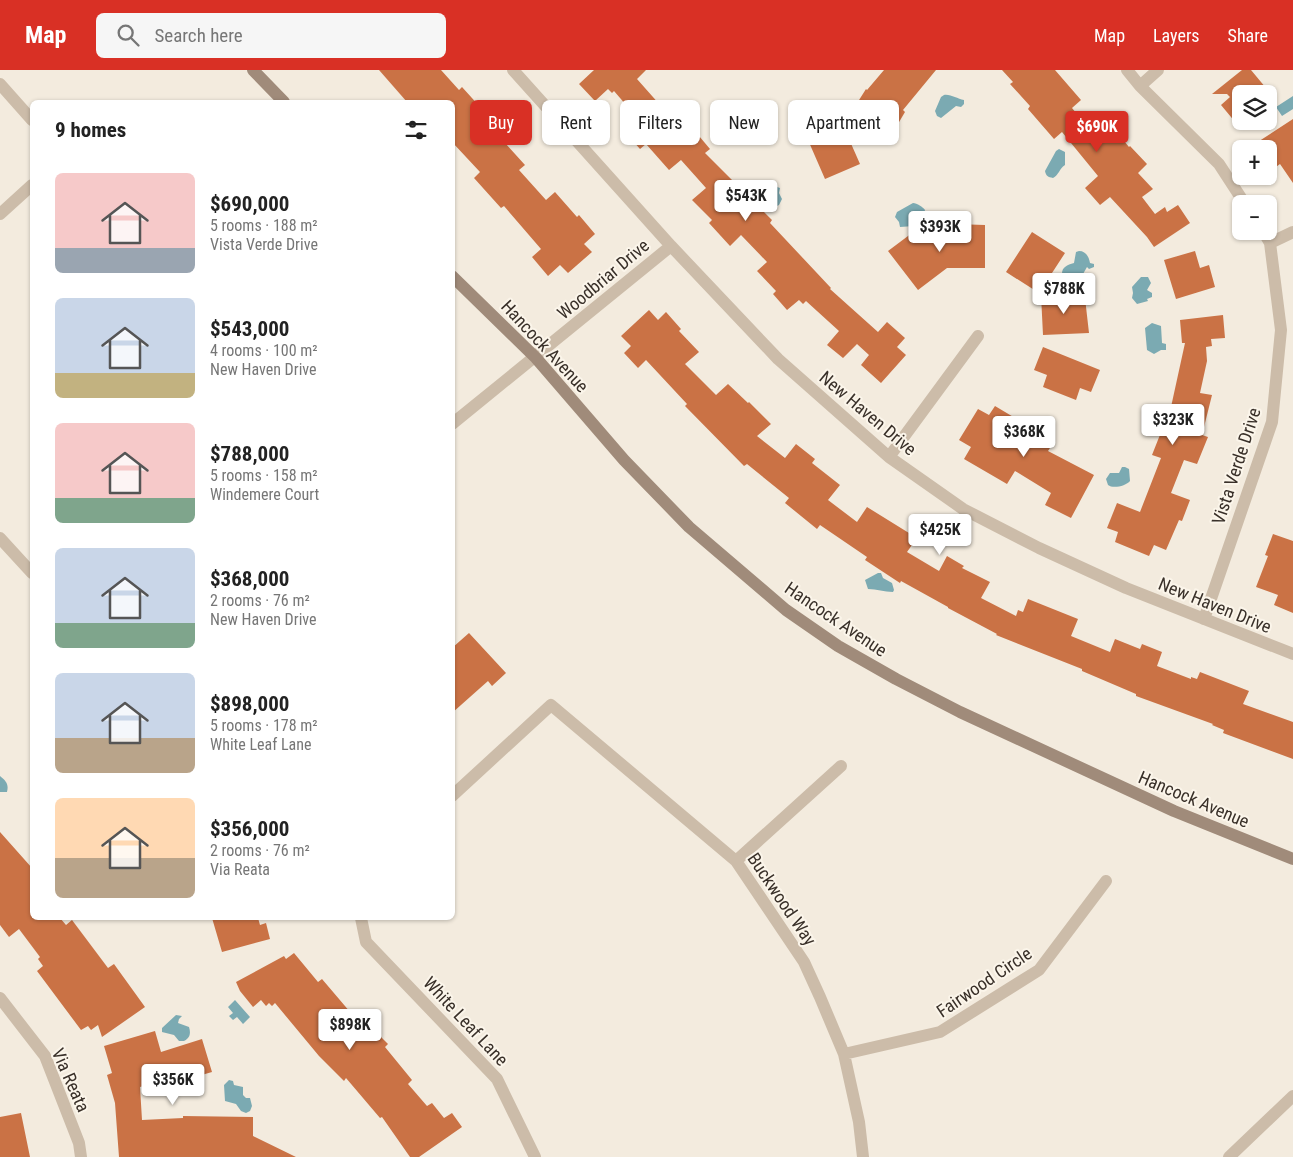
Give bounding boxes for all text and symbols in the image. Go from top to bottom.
search box [96,13,446,58]
text: Map [25,21,66,49]
icon: search [114,21,142,49]
text: Search here [154,24,243,47]
text: Map [1094,25,1125,46]
text: Layers [1153,25,1200,46]
text: Share [1228,25,1268,46]
map controls [1232,85,1277,240]
button: layers [1232,85,1277,130]
chip: Buy [470,100,532,145]
chip: Rent [542,100,610,145]
chip: Filters [620,100,700,145]
chip: New [710,100,778,145]
chip: Apartment [788,100,899,145]
pin: $690K [1062,111,1132,153]
icon: filters [402,116,430,144]
text: $690K [1076,117,1118,136]
text: 9 homes [55,118,126,142]
button: + [1232,140,1277,185]
pin: $543K [711,180,781,222]
text: $543K [725,186,767,205]
text: $690,000 [210,192,289,216]
icon: home [95,193,155,253]
button: − [1232,195,1277,240]
pin: $393K [905,210,975,253]
text: 5 rooms · 188 m² [210,216,318,235]
text: $393K [919,217,961,236]
text: Vista Verde Drive [210,235,318,254]
street label: Woodbriar Drive [553,235,653,323]
pin: $788K [1029,272,1099,315]
text: $788K [1043,279,1085,298]
street label: Hancock Avenue [497,296,593,396]
text: $543,000 [210,317,289,341]
icon: home [95,318,155,378]
text: 4 rooms · 100 m² [210,341,318,360]
text: New Haven Drive [210,360,317,379]
street label: New Haven Drive [815,366,921,460]
pin: $323K [1138,404,1208,446]
street label: Vista Verde Drive [1207,405,1265,527]
text: $323K [1152,410,1194,429]
pin: $368K [989,416,1059,458]
text: $368K [1003,422,1045,441]
text: $788,000 [210,442,289,466]
icon: home [95,443,155,503]
text: 5 rooms · 158 m² [210,466,318,485]
text: Windemere Court [210,485,319,504]
pin: $425K [905,514,975,556]
text: $425K [919,520,961,539]
text: $368,000 [210,567,289,591]
icon: home [95,568,155,628]
street label: New Haven Drive [1156,573,1274,637]
street label: Hancock Avenue [781,577,891,661]
text: 2 rooms · 76 m² [210,591,310,610]
text: New Haven Drive [210,610,317,629]
text: $898,000 [210,692,289,716]
icon: home [95,693,155,753]
text: 5 rooms · 178 m² [210,716,318,735]
text: White Leaf Lane [210,735,312,754]
street label: Hancock Avenue [1135,766,1253,832]
text: $356,000 [210,817,289,841]
icon: home [95,818,155,878]
text: 2 rooms · 76 m² [210,841,310,860]
street label: Buckwood Way [743,849,821,950]
text: Via Reata [210,860,270,879]
street label: Fairwood Circle [932,943,1036,1021]
street label: White Leaf Lane [419,972,513,1070]
pin: $898K [315,1008,385,1051]
text: $898K [329,1015,371,1034]
street label: Via Reata [48,1045,94,1115]
pin: $356K [138,1064,208,1106]
text: $356K [152,1070,194,1089]

